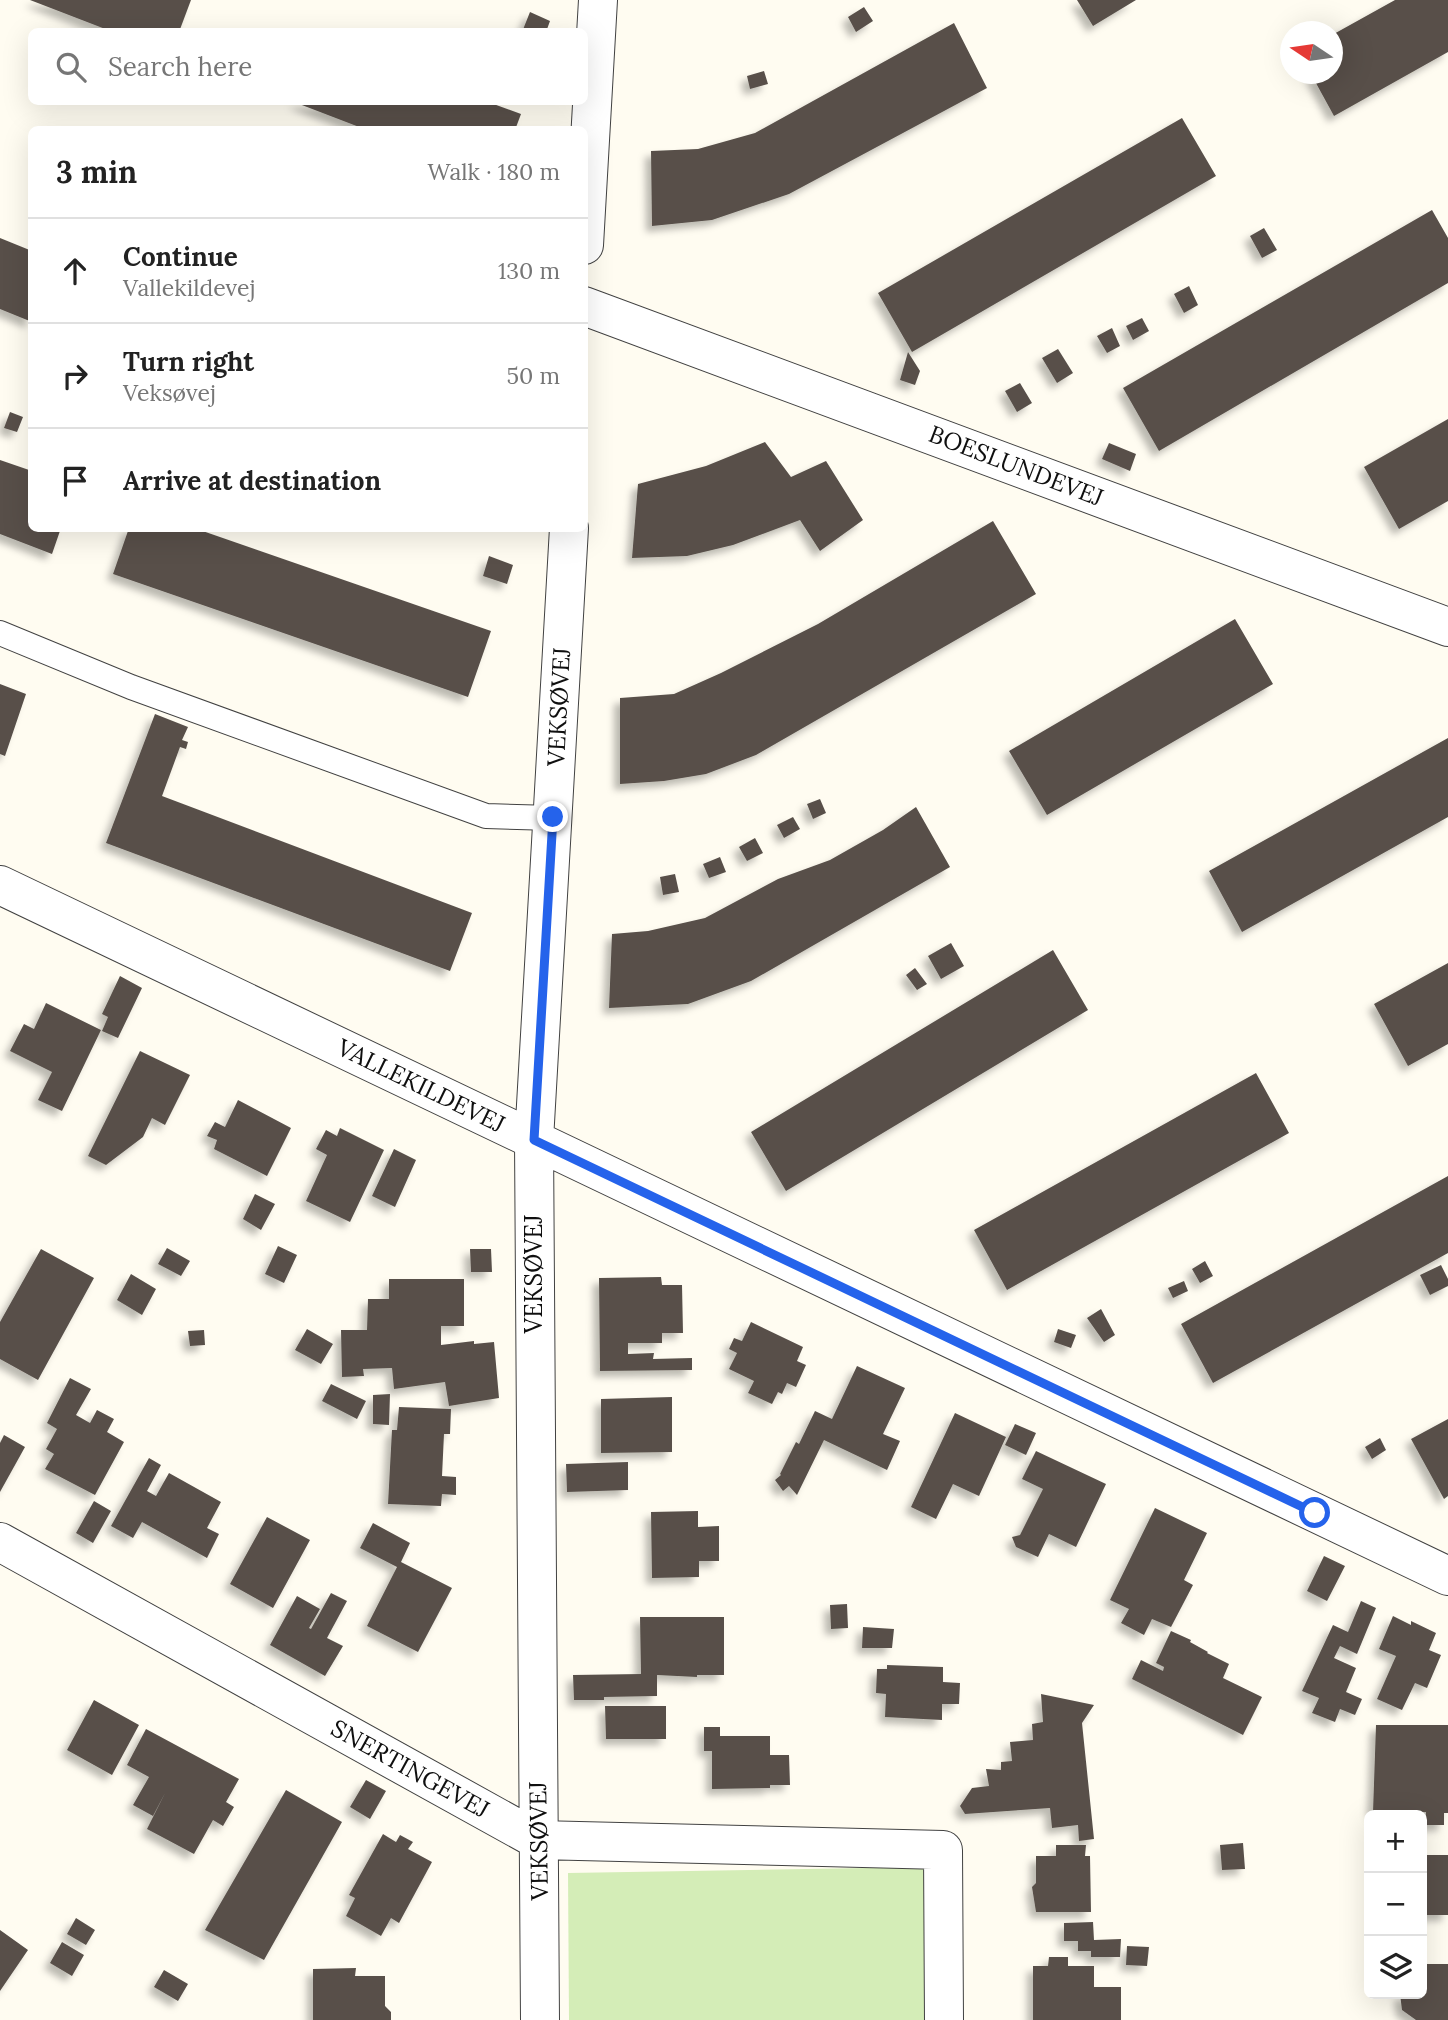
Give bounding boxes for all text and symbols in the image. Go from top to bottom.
north arrow [1280,21,1343,84]
search box [28,28,588,105]
icon: search [52,48,90,86]
text: Search here [108,50,252,83]
text: 3 min [56,153,137,191]
text: Walk · 180 m [427,157,560,186]
text: Continue [123,240,238,273]
icon: ahead [56,252,94,290]
text: 130 m [498,256,560,285]
text: Vallekildevej [123,273,255,302]
text: Turn right [123,345,254,378]
icon: right [56,357,94,395]
text: 50 m [507,361,560,390]
text: Veksøvej [123,378,216,407]
street label: BOESLUNDEVEJ [925,418,1108,513]
icon: arrive [56,462,94,500]
text: Arrive at destination [123,464,381,497]
street label: VEKSØVEJ [540,647,577,768]
route end [537,801,568,832]
street label: VALLEKILDEVEJ [331,1031,510,1140]
street label: VEKSØVEJ [518,1214,549,1334]
route start [1299,1497,1330,1528]
street label: SNERTINGEVEJ [326,1712,495,1825]
street label: VEKSØVEJ [522,1781,555,1902]
map controls [1364,1810,1427,1999]
button: + [1364,1810,1427,1873]
button: − [1364,1873,1427,1936]
button: layers [1364,1936,1427,1999]

